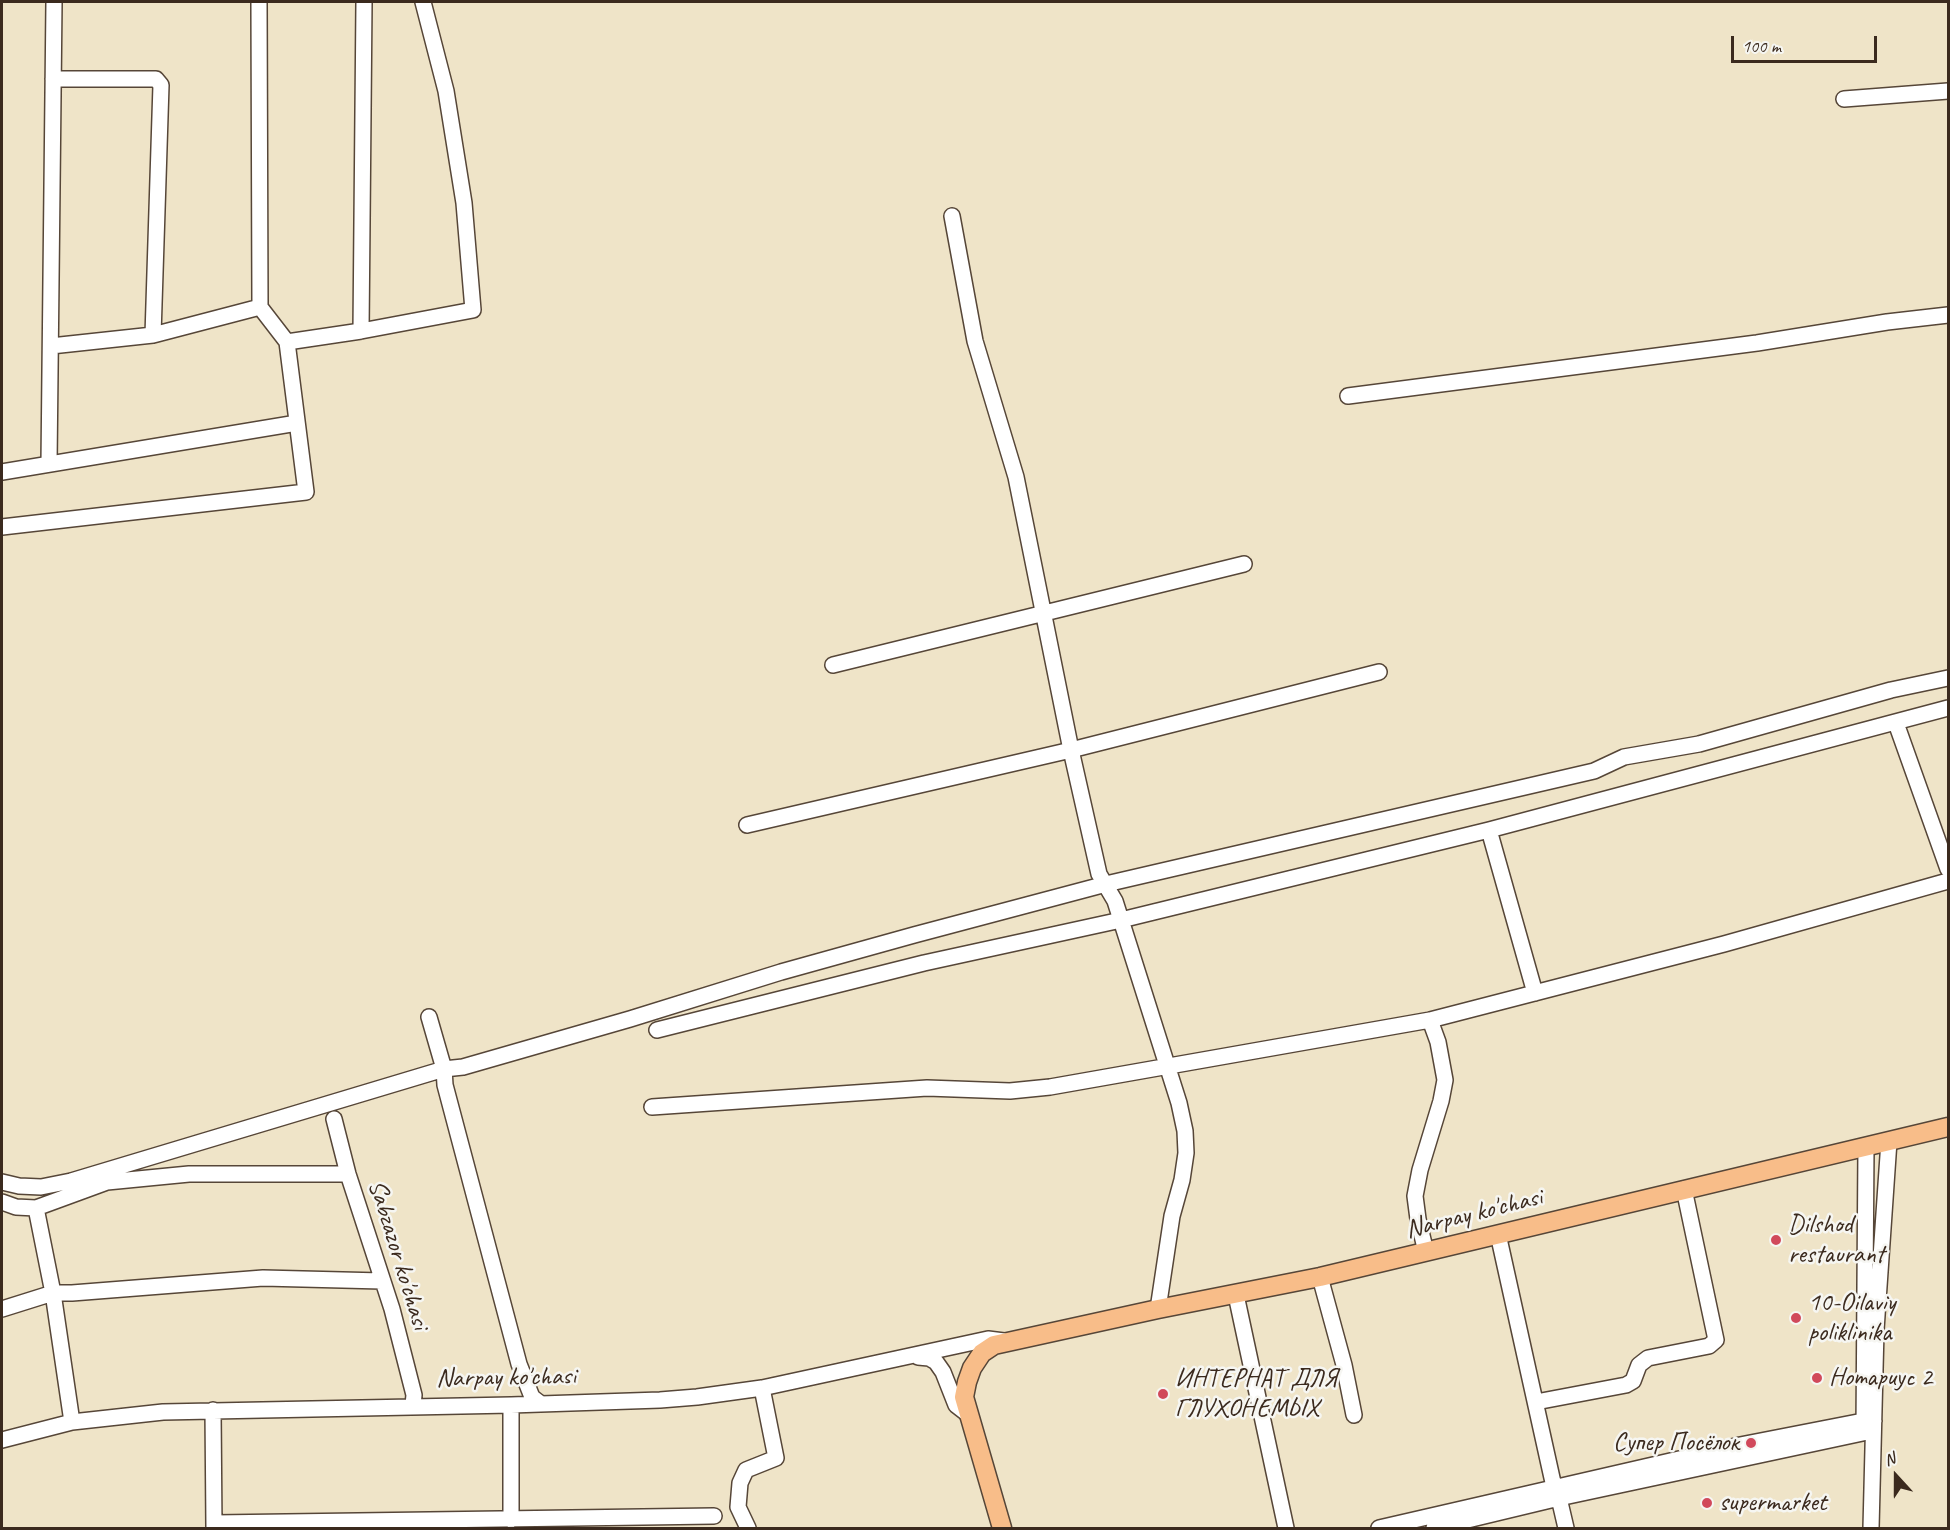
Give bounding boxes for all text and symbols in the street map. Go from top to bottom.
scale bar [1734,24,1880,62]
text: 100 m [1742,35,1781,57]
street label: Sabzazor ko'chasi [360,1176,436,1334]
street label: Narpay ko'chasi [1402,1182,1546,1246]
place label: Dilshod restaurant [1788,1209,1884,1270]
marker: Dilshod restaurant [1769,1233,1783,1247]
place label: 10-Oilaviy poliklinika [1808,1287,1895,1348]
marker: 10-Oilaviy poliklinika [1789,1311,1803,1325]
street label: Narpay ko'chasi [436,1361,576,1395]
place label: Нотариус 2 [1829,1362,1932,1394]
place label: ИНТЕРНАТ ДЛЯ ГЛУХОНЕМЫХ [1175,1363,1337,1424]
marker: Нотариус 2 [1810,1371,1824,1385]
marker: ИНТЕРНАТ ДЛЯ ГЛУХОНЕМЫХ [1156,1387,1170,1401]
place label: Супер Посёлок [1613,1427,1739,1459]
marker: Супер Посёлок [1744,1436,1758,1450]
north arrow [1866,1446,1926,1506]
text: N [1881,1448,1898,1470]
place label: supermarket [1719,1487,1826,1519]
marker: supermarket [1700,1496,1714,1510]

